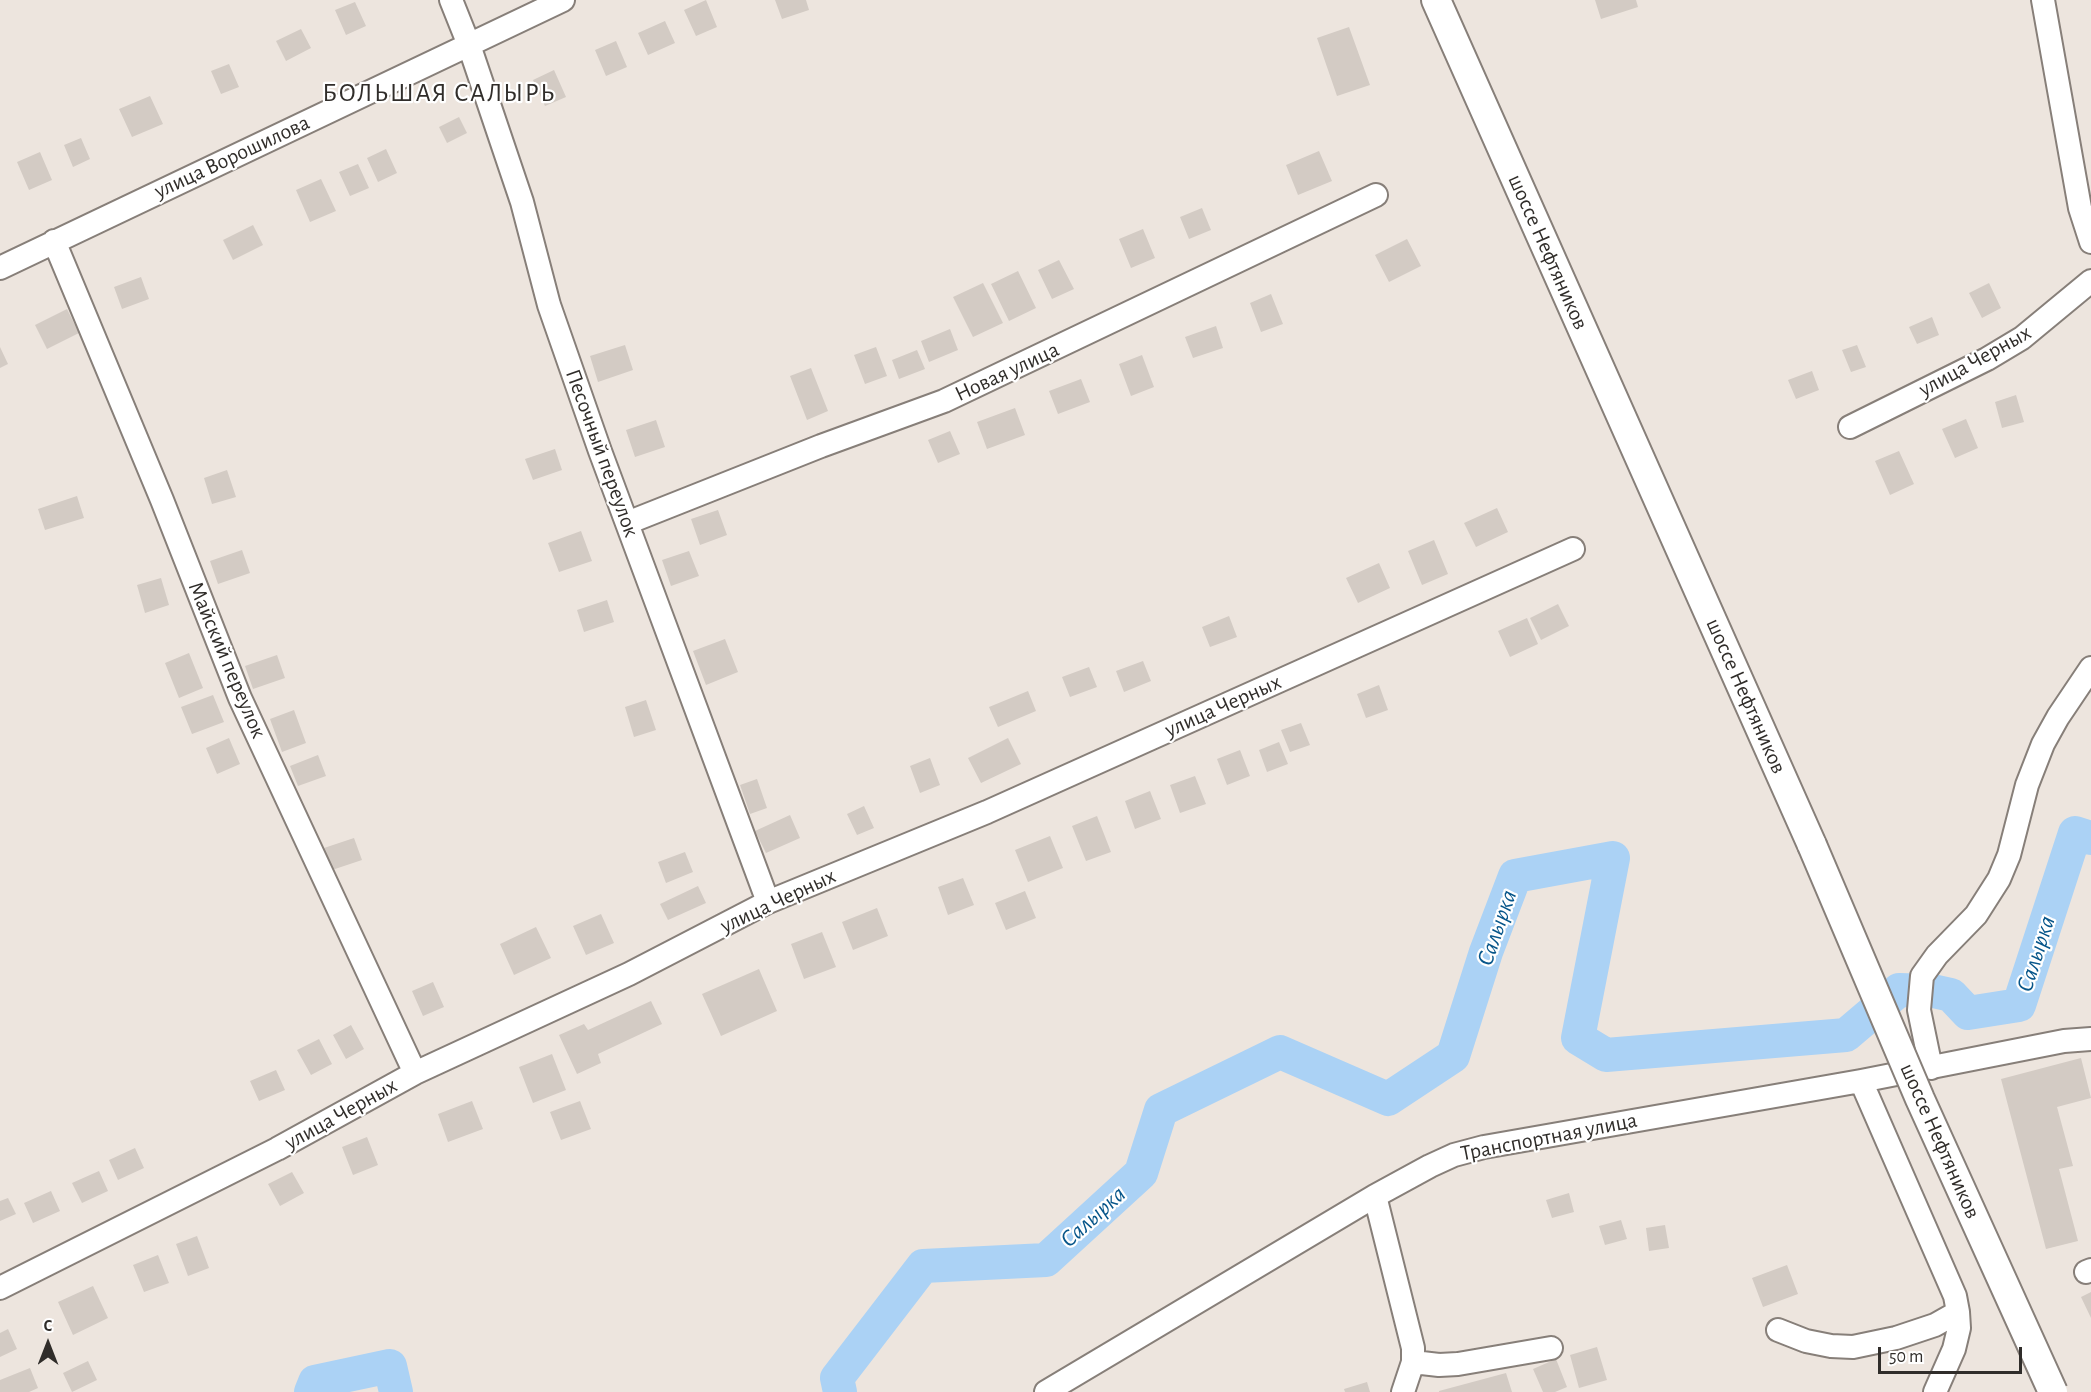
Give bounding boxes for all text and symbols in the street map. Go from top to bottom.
district label: БОЛЬШАЯ САЛЫРЬ [322,77,556,109]
street label: улица Ворошилова [150,109,314,205]
street label: шоссе Нефтяников [1502,170,1594,334]
street label: улица Черных [1914,319,2036,403]
street label: Новая улица [951,336,1063,408]
street label: Песочный переулок [559,366,645,540]
street label: Майский переулок [182,578,272,742]
street label: шоссе Нефтяников [1700,614,1792,778]
street label: улица Черных [1161,669,1285,743]
street label: улица Черных [716,863,840,939]
water label: Салырка [1471,886,1523,970]
water label: Салырка [2010,912,2062,996]
street label: шоссе Нефтяников [1894,1059,1986,1223]
street label: улица Черных [280,1072,402,1156]
street label: Транспортная улица [1459,1107,1639,1167]
water label: Салырка [1054,1180,1132,1254]
north arrow [18,1314,78,1374]
text: С [44,1318,52,1334]
scale bar [1881,1335,2025,1373]
text: 50 m [1889,1348,1923,1366]

